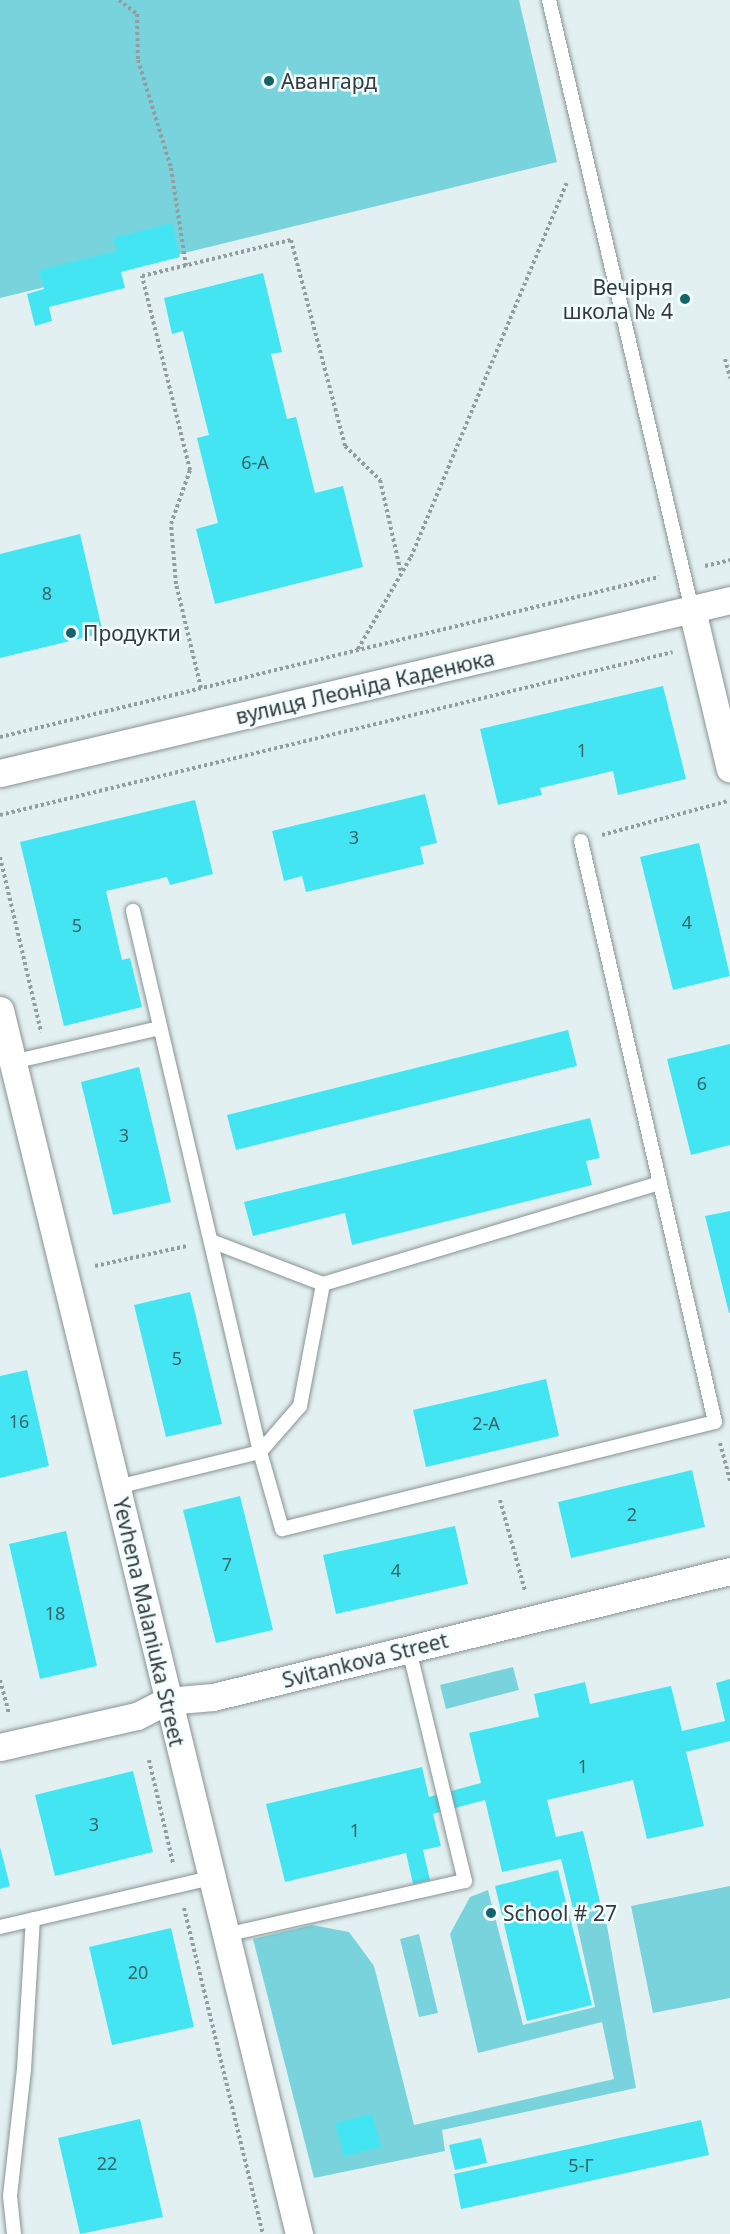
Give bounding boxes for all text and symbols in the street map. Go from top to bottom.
place label: Авангард [281,68,377,94]
marker: Авангард [262,74,276,88]
place label: Вечірня школа № 4 [563,274,673,324]
marker: Вечірня школа № 4 [678,292,692,306]
house number: 6-А [241,451,269,473]
house number: 8 [42,582,52,604]
place label: Продукти [83,620,181,646]
marker: Продукти [64,626,78,640]
street label: вулиця Леоніда Каденюка [233,645,497,729]
house number: 1 [577,739,587,761]
house number: 3 [349,826,359,848]
house number: 4 [682,911,692,933]
house number: 5 [72,914,82,936]
house number: 6 [697,1072,707,1094]
house number: 3 [119,1124,129,1146]
house number: 5 [172,1347,182,1369]
house number: 16 [9,1410,29,1432]
house number: 2-А [472,1412,500,1434]
street label: Yevhena Malaniuka Street [108,1495,190,1749]
house number: 2 [627,1503,637,1525]
house number: 7 [222,1553,232,1575]
house number: 4 [391,1559,401,1581]
house number: 18 [45,1602,65,1624]
street label: Svitankova Street [279,1627,451,1693]
house number: 1 [578,1755,588,1777]
house number: 3 [89,1813,99,1835]
house number: 1 [350,1819,360,1841]
place label: School # 27 [503,1900,617,1926]
marker: School # 27 [484,1906,498,1920]
house number: 20 [128,1961,148,1983]
house number: 22 [97,2152,117,2174]
house number: 5-Г [568,2154,594,2176]

